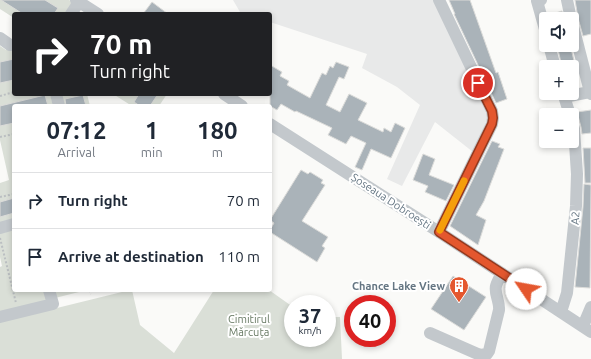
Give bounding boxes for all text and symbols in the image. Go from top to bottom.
map controls [539,12,579,148]
button: sound [539,12,579,52]
icon: right [24,28,76,80]
text: 70 m [90,28,152,59]
button: + [539,60,579,100]
text: Turn right [90,61,170,81]
pin [461,66,495,100]
icon: arrive [467,72,489,94]
button: − [539,108,579,148]
text: 07:12 [46,117,106,144]
text: 1 [145,117,158,144]
text: 180 [197,117,238,144]
text: Arrival [57,145,95,159]
text: min [141,145,163,159]
text: m [212,145,223,159]
street label: Șoseaua Dobroești [349,171,433,231]
icon: right [24,190,46,212]
text: Turn right [58,192,128,209]
text: 70 m [227,192,260,209]
street label: A2 [568,211,582,225]
icon: arrive [24,246,46,268]
text: Arrive at destination [58,248,204,265]
text: 110 m [218,248,260,265]
position arrow [505,268,547,310]
building icon: Chance Lake View [448,275,470,303]
place label: Chance Lake View [352,280,445,292]
speed limit sign: 40 [344,295,396,347]
text: 37 [299,304,321,327]
park label: Cimitirul Mărcuța [228,313,270,338]
text: km/h [298,325,322,336]

